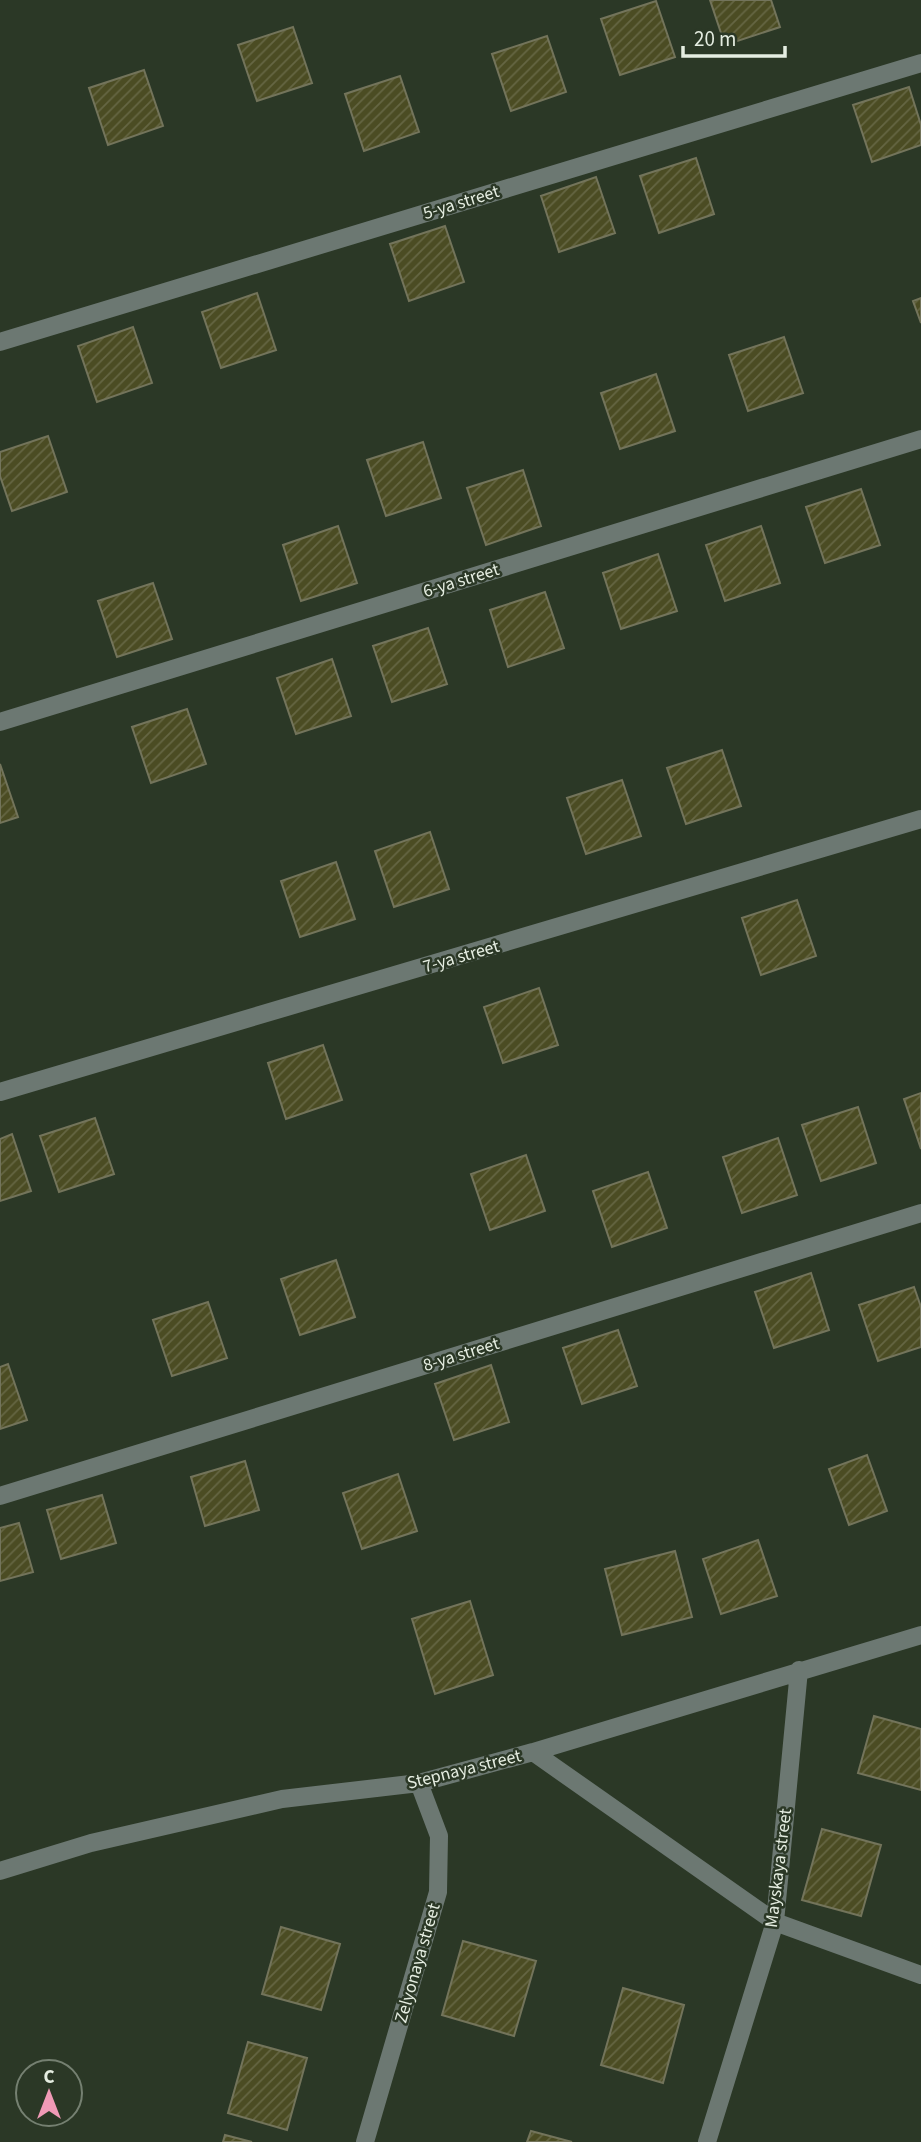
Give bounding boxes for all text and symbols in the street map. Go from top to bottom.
scale bar [683,14,785,58]
text: 20 m [694,24,736,54]
street label: 5-ya street [420,179,502,226]
street label: 6-ya street [420,557,502,604]
street label: 7-ya street [420,934,502,979]
street label: 8-ya street [420,1331,502,1378]
street label: Stepnaya street [404,1743,524,1796]
street label: Mayskaya street [759,1807,798,1929]
street label: Zelyonaya street [388,1900,447,2026]
north arrow [14,2058,84,2128]
text: С [43,2064,55,2091]

